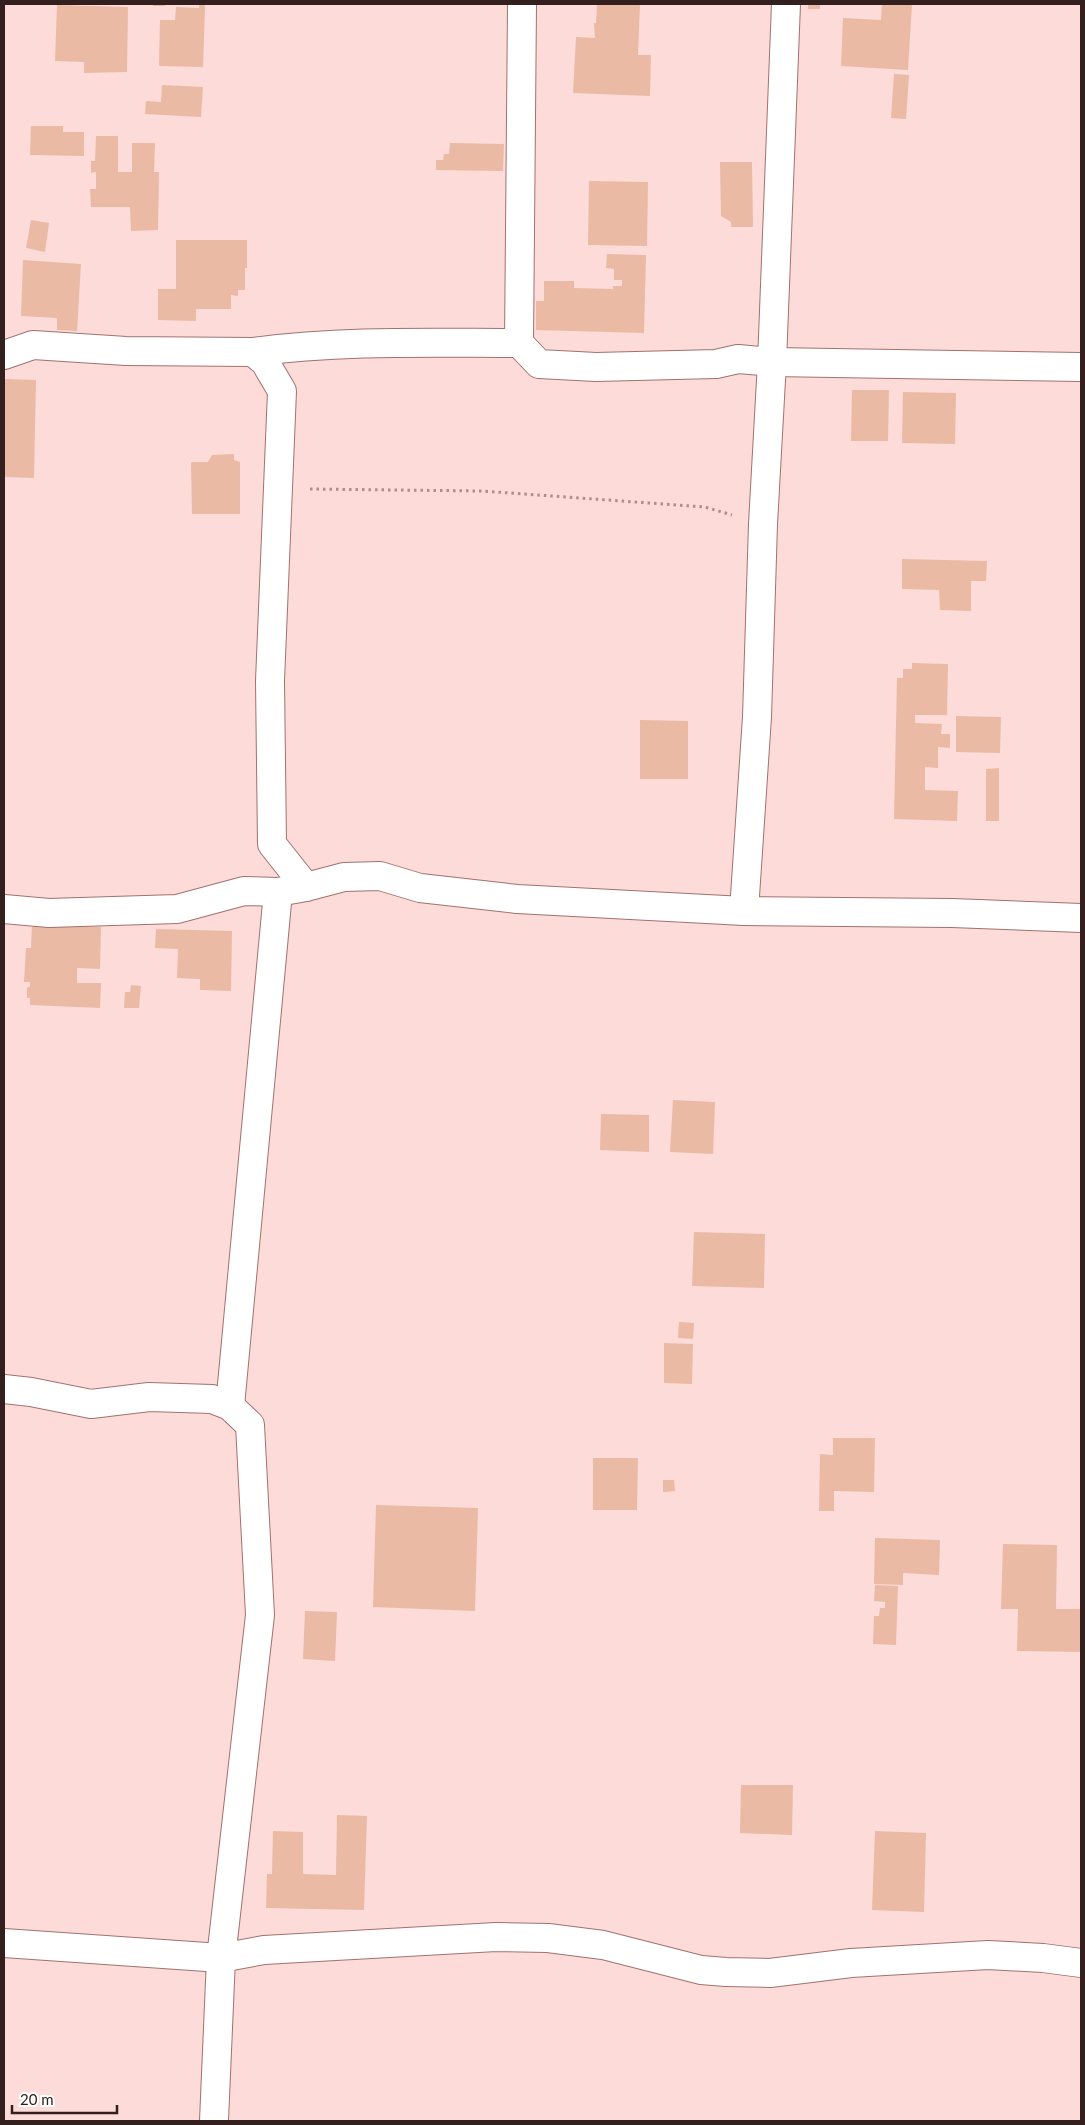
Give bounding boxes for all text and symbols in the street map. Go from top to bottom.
scale bar [12,2082,118,2114]
text: 20 m [20,2090,54,2108]

